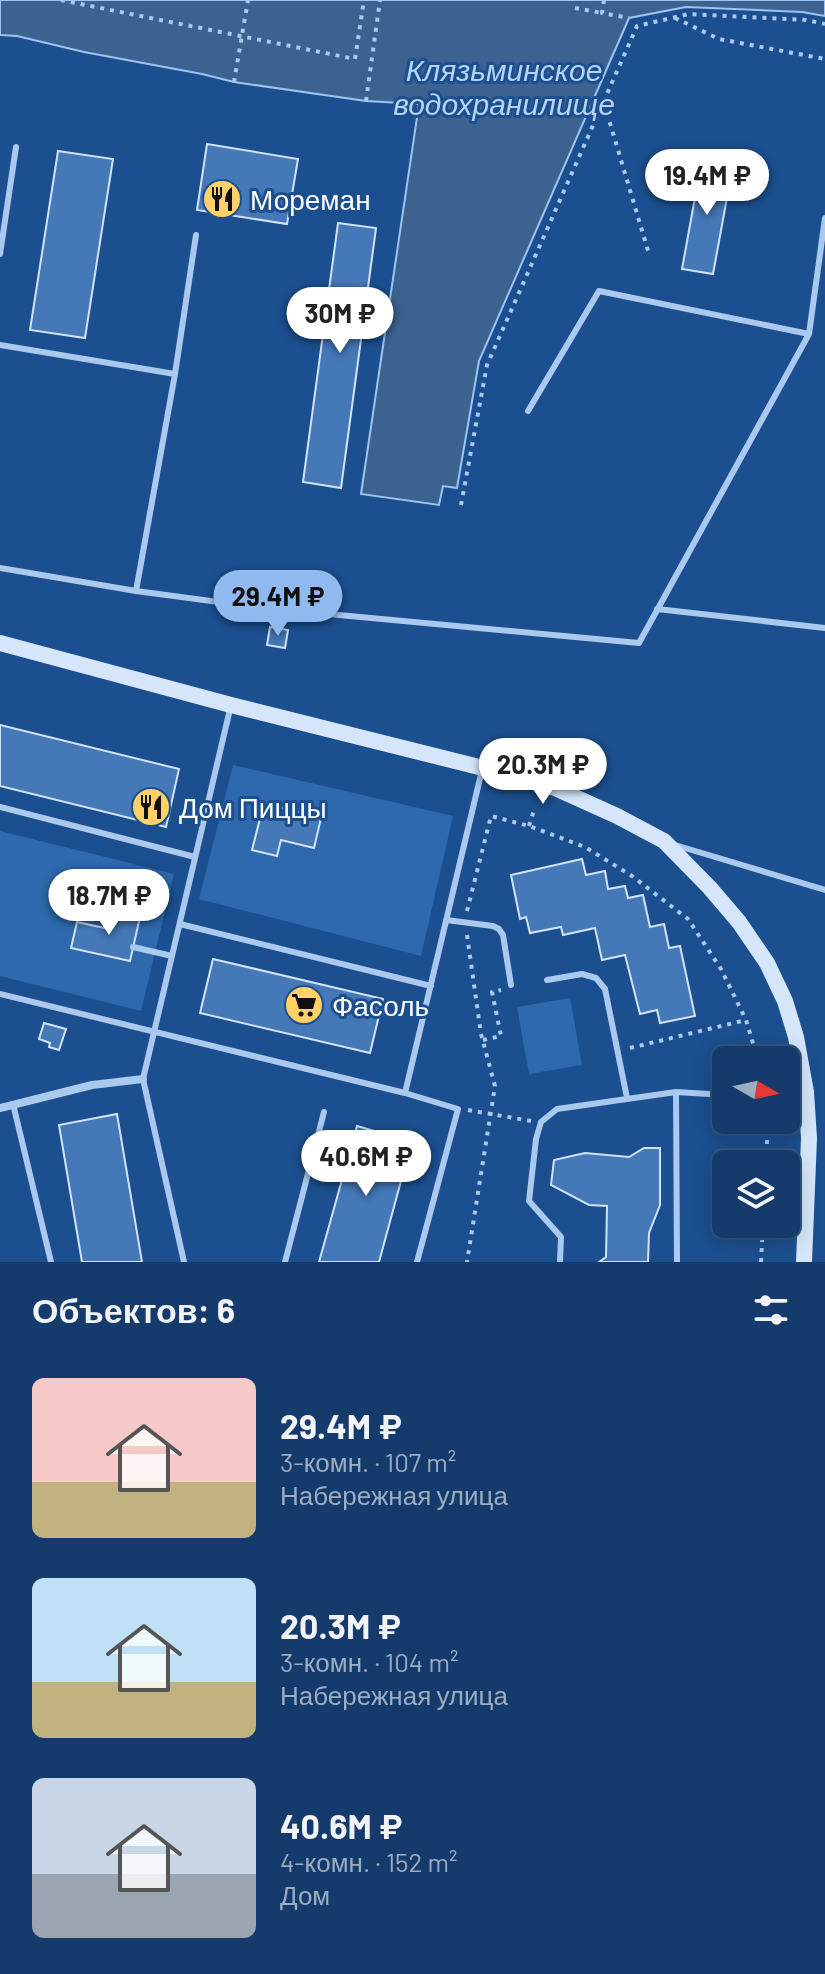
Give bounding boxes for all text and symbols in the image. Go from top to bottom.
water label: Клязьминское водохранилище [393,51,615,121]
pin: 19.4M ₽ [633,149,781,217]
text: 19.4M ₽ [663,159,751,190]
restaurant icon: Мореман [201,178,243,220]
place label: Мореман [250,182,371,216]
pin: 30M ₽ [284,287,396,355]
text: 30M ₽ [305,297,375,328]
pin: 29.4M ₽ [204,570,352,638]
text: 29.4M ₽ [231,580,325,611]
pin: 20.3M ₽ [469,738,617,806]
text: 20.3M ₽ [497,748,589,779]
restaurant icon: Дом Пиццы [130,786,172,828]
place label: Дом Пиццы [179,790,327,824]
pin: 18.7M ₽ [35,869,183,937]
text: 18.7M ₽ [66,879,152,910]
supermarket icon: Фасоль [283,984,325,1026]
place label: Фасоль [332,988,429,1022]
north arrow [712,1046,800,1134]
map controls [712,1046,800,1238]
pin: 40.6M ₽ [292,1130,440,1198]
text: 40.6M ₽ [319,1140,413,1171]
button: layers [712,1150,800,1238]
icon: filters [749,1288,793,1332]
text: Объектов: 6 [32,1289,235,1330]
text: 29.4M ₽ [280,1405,402,1446]
icon: home [96,1410,192,1506]
text: 3-комн. · 107 m² [280,1446,456,1477]
text: Набережная улица [280,1479,508,1510]
text: 20.3M ₽ [280,1605,401,1646]
icon: home [96,1610,192,1706]
text: 3-комн. · 104 m² [280,1646,458,1677]
text: Набережная улица [280,1679,508,1710]
text: 40.6M ₽ [280,1805,402,1846]
icon: home [96,1810,192,1906]
text: 4-комн. · 152 m² [280,1846,458,1877]
text: Дом [280,1879,330,1910]

